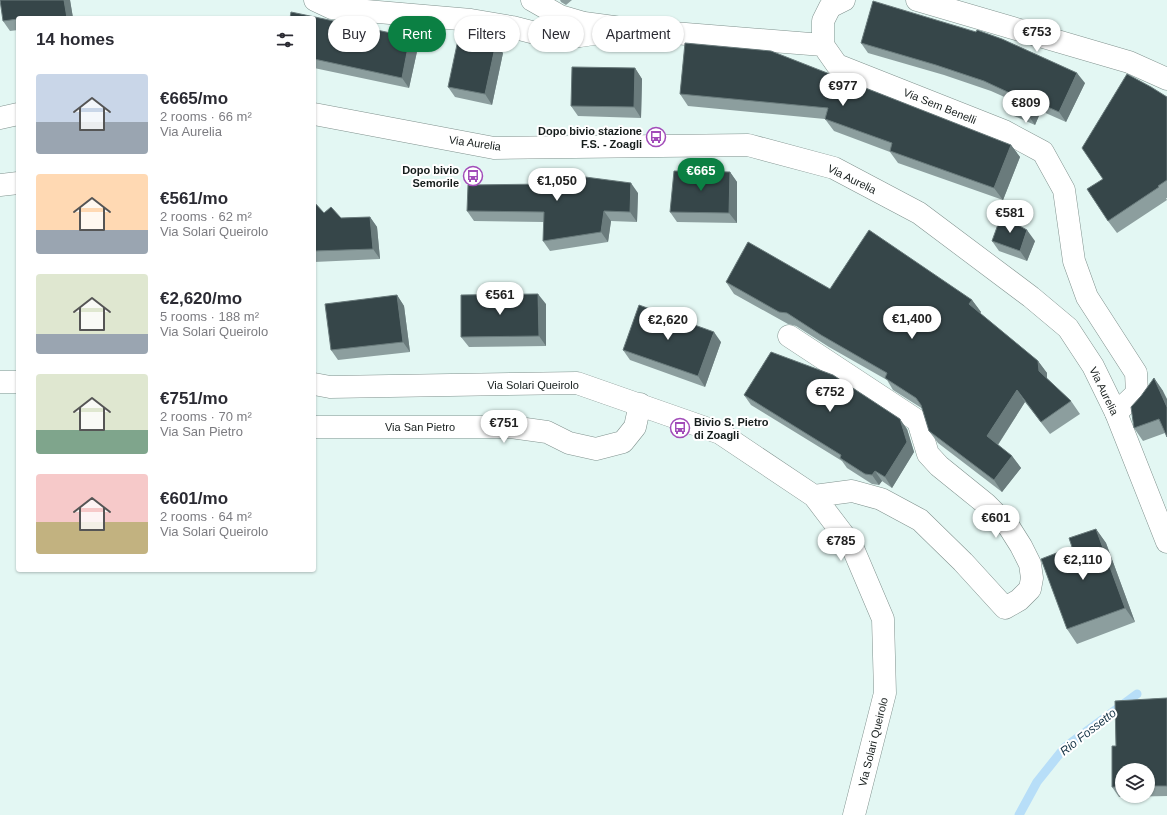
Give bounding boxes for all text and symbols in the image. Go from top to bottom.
chip: Buy [328,16,380,52]
chip: Rent [388,16,446,52]
chip: Filters [454,16,520,52]
chip: New [528,16,584,52]
chip: Apartment [592,16,684,52]
pin: €753 [1013,19,1061,53]
text: €753 [1023,24,1051,39]
icon: filters [274,29,296,51]
text: 14 homes [36,30,114,49]
pin: €977 [819,73,867,107]
text: €977 [829,78,857,93]
street label: Via Sem Benelli [902,86,978,126]
text: €665/mo [160,89,228,108]
icon: home [68,90,116,138]
pin: €809 [1002,90,1050,124]
text: €809 [1012,95,1040,110]
text: 2 rooms · 66 m² [160,109,252,124]
text: Via Aurelia [160,124,222,139]
place label: Dopo bivio stazione F.S. - Zoagli [538,125,642,150]
bus stop icon: Dopo bivio stazione F.S. - Zoagli [645,126,667,148]
street label: Via Aurelia [448,133,503,153]
pin: €665 [677,158,725,192]
street label: Via Aurelia [826,162,879,196]
text: €665 [687,163,715,178]
place label: Dopo bivio Semorile [402,164,459,189]
bus stop icon: Dopo bivio Semorile [462,165,484,187]
pin: €1,050 [524,168,590,202]
text: €1,050 [537,173,577,188]
text: €561/mo [160,189,228,208]
icon: home [68,190,116,238]
pin: €581 [986,200,1034,234]
text: €581 [996,205,1024,220]
text: 2 rooms · 62 m² [160,209,252,224]
text: Via Solari Queirolo [160,224,268,239]
pin: €561 [476,282,524,316]
text: €561 [486,287,514,302]
text: €2,620/mo [160,289,242,308]
icon: home [68,290,116,338]
pin: €1,400 [879,306,945,340]
pin: €2,620 [635,307,701,341]
text: 5 rooms · 188 m² [160,309,259,324]
text: €1,400 [892,311,932,326]
text: €2,620 [648,312,688,327]
text: Via Solari Queirolo [160,324,268,339]
street label: Via Aurelia [1087,365,1121,418]
street label: Via Solari Queirolo [487,379,579,391]
pin: €752 [806,379,854,413]
text: €752 [816,384,844,399]
text: €751/mo [160,389,228,408]
icon: home [68,390,116,438]
text: 2 rooms · 70 m² [160,409,252,424]
pin: €751 [480,410,528,444]
text: €751 [490,415,518,430]
place label: Bivio S. Pietro di Zoagli [694,416,769,441]
bus stop icon: Bivio S. Pietro di Zoagli [669,417,691,439]
street label: Via San Pietro [385,421,455,433]
text: Via San Pietro [160,424,243,439]
text: €601/mo [160,489,228,508]
icon: home [68,490,116,538]
pin: €601 [972,505,1020,539]
text: 2 rooms · 64 m² [160,509,252,524]
text: €601 [982,510,1010,525]
text: Via Solari Queirolo [160,524,268,539]
pin: €785 [817,528,865,562]
text: €785 [827,533,855,548]
pin: €2,110 [1050,547,1116,581]
text: €2,110 [1063,552,1103,567]
street label: Via Solari Queirolo [856,696,890,788]
water label: Rio Fossetto [1057,706,1119,758]
map controls [1115,763,1155,803]
button: layers [1115,763,1155,803]

